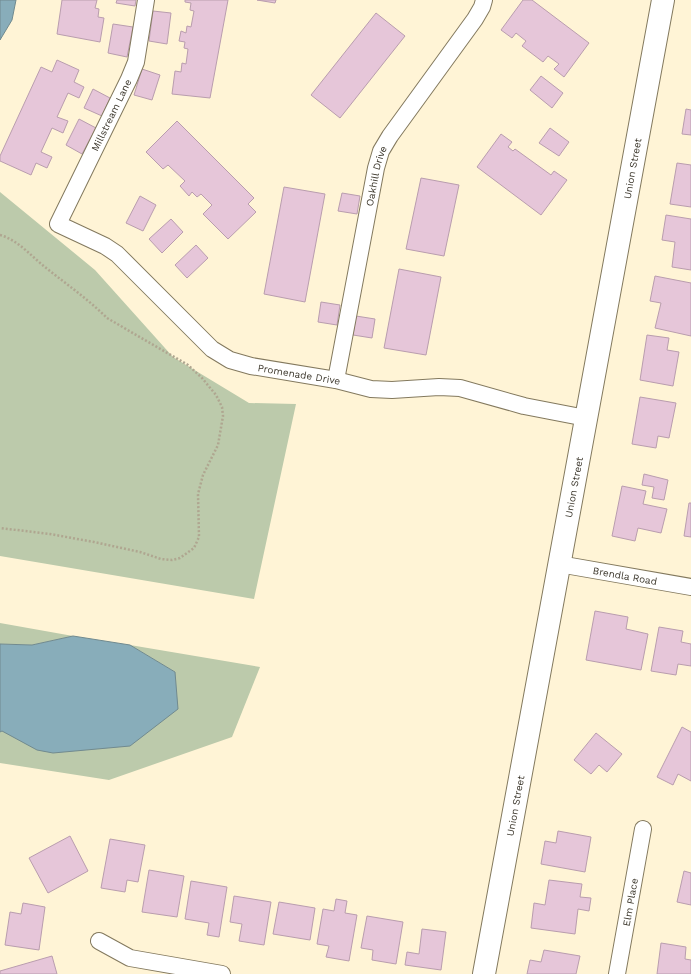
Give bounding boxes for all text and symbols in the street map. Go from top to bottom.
street label: Millstream Lane [89,77,134,153]
street label: Union Street [622,136,644,200]
street label: Oakhill Drive [364,144,389,207]
street label: Promenade Drive [257,362,342,387]
street label: Union Street [563,455,585,519]
street label: Brendla Road [592,565,658,587]
street label: Union Street [504,774,527,837]
street label: Elm Place [621,877,640,927]

